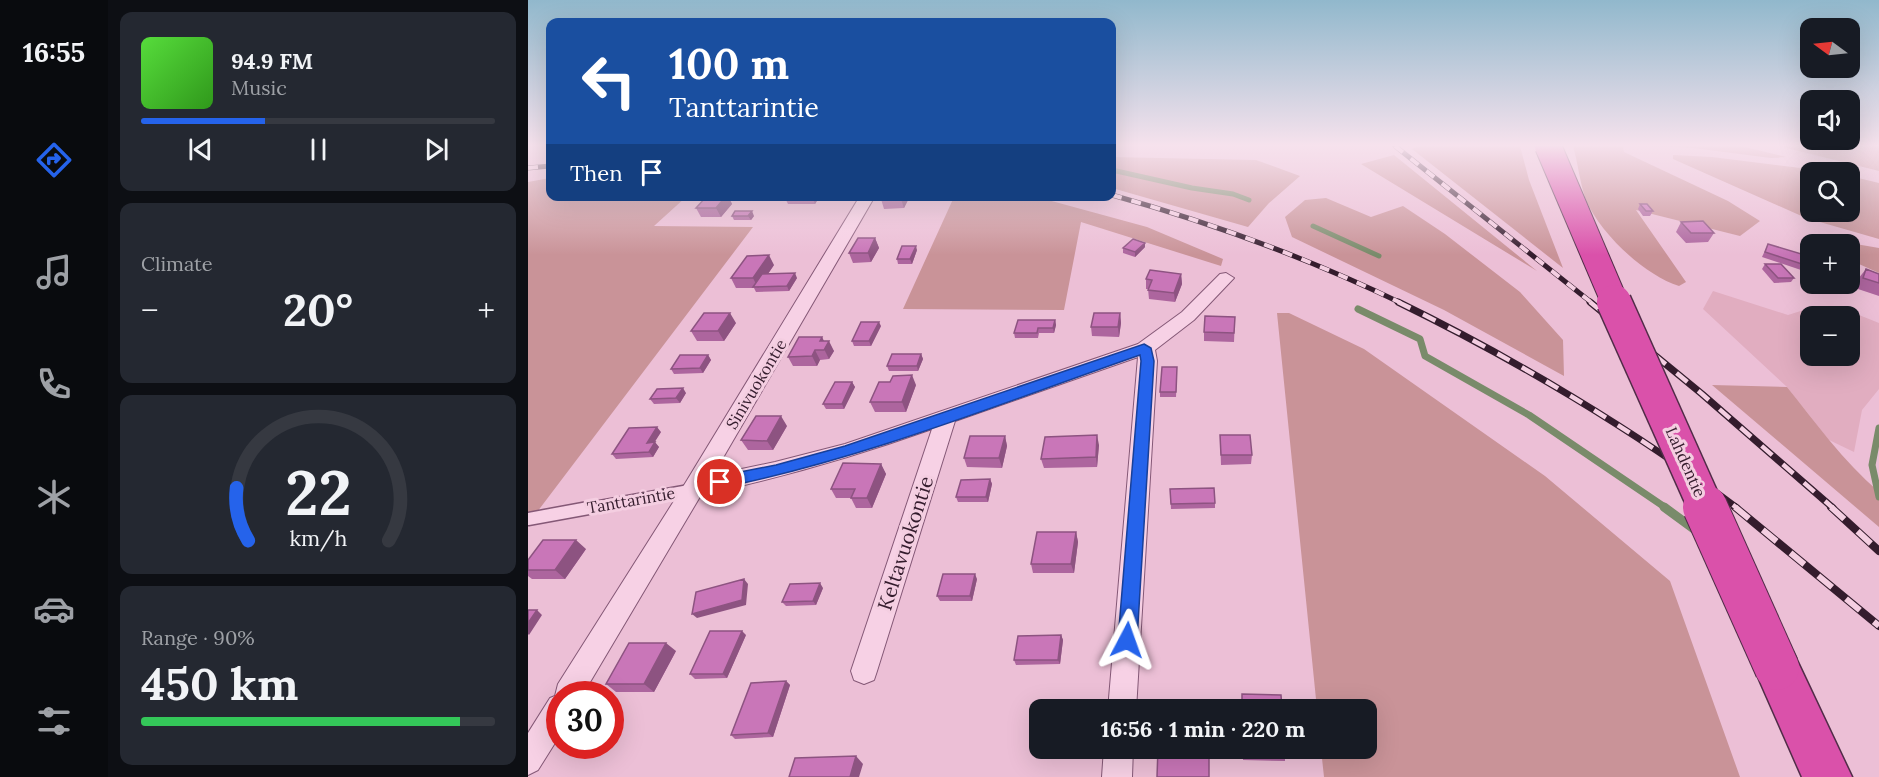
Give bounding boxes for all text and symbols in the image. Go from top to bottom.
north arrow [1800,18,1860,78]
map controls [1800,18,1860,366]
text: 16:55 [23,35,85,69]
text: 100 m [669,37,789,91]
icon: left [570,42,648,120]
text: 94.9 FM [231,47,313,75]
text: Music [231,75,287,100]
text: Tanttarintie [669,90,819,124]
button: sound [1800,90,1860,150]
icon: previous [184,133,217,166]
icon: pause [302,133,335,166]
icon: next [420,133,453,166]
icon: directions [33,139,75,181]
icon: arrive [635,156,668,189]
text: Then [570,159,623,187]
button: search [1800,162,1860,222]
button: + [1800,234,1860,294]
icon: music [33,251,75,293]
text: Climate [141,251,213,276]
text: 20° [283,281,353,338]
text: − [141,289,159,331]
text: + [477,289,495,331]
button: − [1800,306,1860,366]
street label: Sinivuokontie [721,335,791,433]
icon: phone [33,363,75,405]
street label: Lahdentie [1662,424,1710,500]
text: 22 [285,452,351,532]
pin [694,456,745,507]
icon: arrive [703,465,736,498]
street label: Keltavuokontie [872,473,939,613]
icon: climate [33,476,75,518]
street label: Tanttarintie [586,482,677,518]
text: km/h [289,525,347,553]
icon: car [33,588,75,630]
position arrow [1095,608,1159,672]
text: Range · 90% [141,625,255,650]
text: 450 km [141,655,299,712]
speed limit sign: 30 [546,681,624,759]
icon: filters [33,700,75,742]
text: 16:56 · 1 min · 220 m [1101,715,1305,743]

